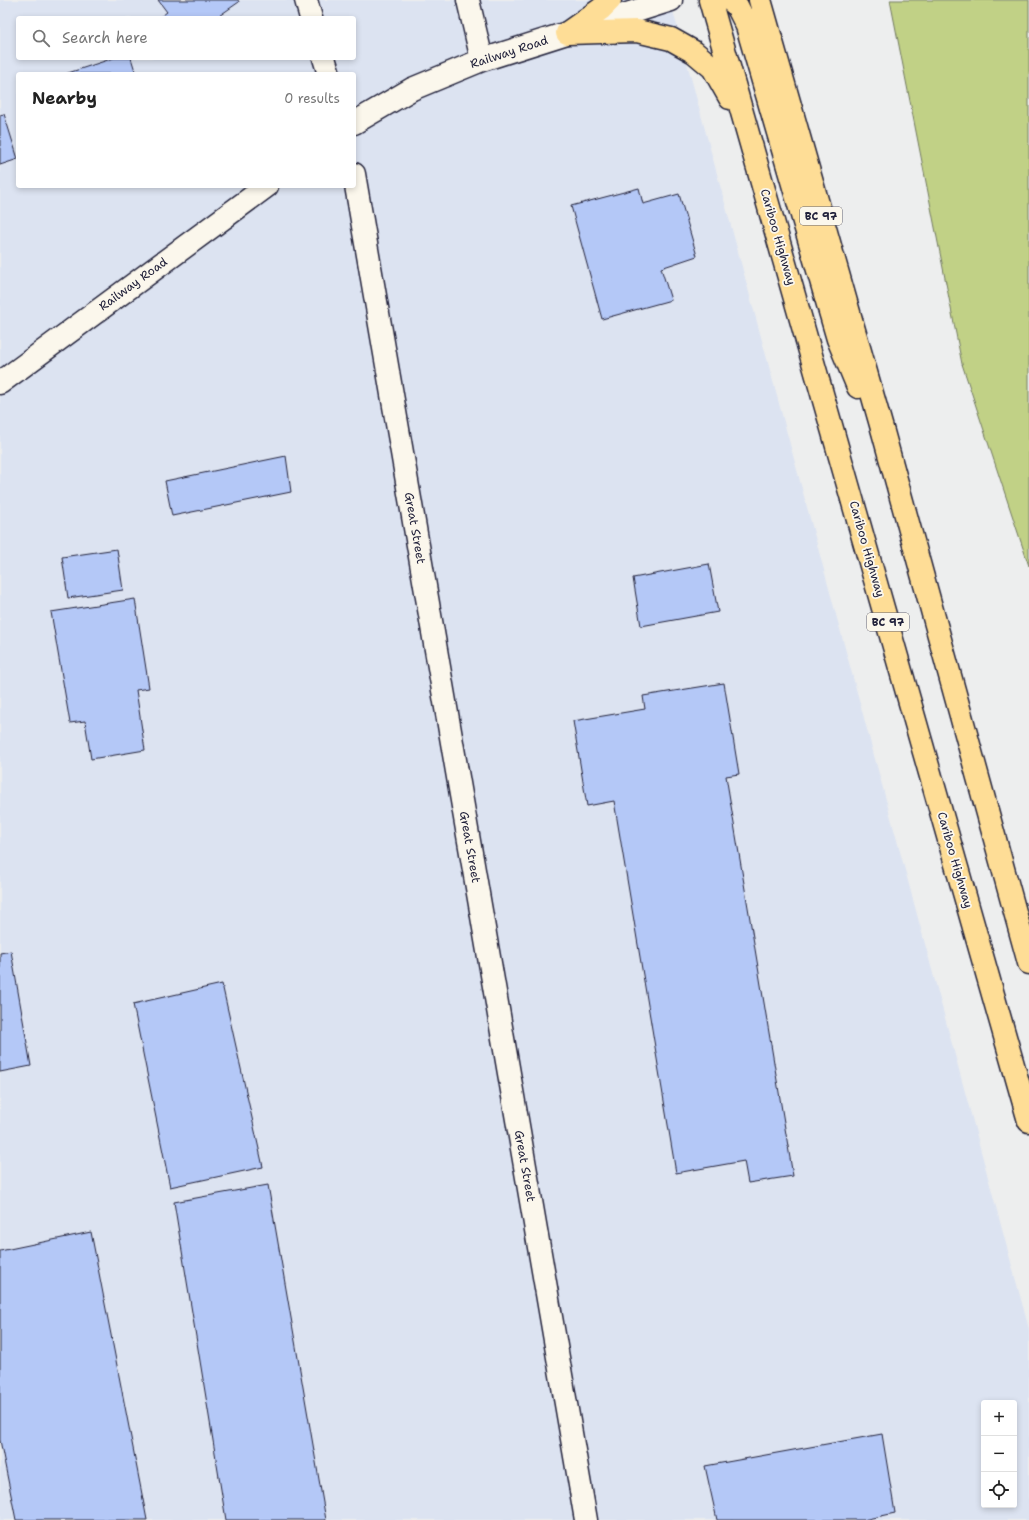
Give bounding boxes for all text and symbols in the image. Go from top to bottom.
search box [16,16,356,60]
icon: search [30,27,52,49]
text: Search here [62,28,148,48]
street label: Railway Road [468,32,550,72]
text: Nearby [32,87,97,109]
text: 0 results [284,90,340,107]
street label: Cariboo Highway [757,187,799,287]
road number: BC 97 [800,207,842,225]
street label: Railway Road [96,254,171,314]
street label: Great Street [401,491,429,565]
street label: Cariboo Highway [846,499,888,599]
road number: BC 97 [867,613,909,631]
street label: Great Street [456,810,484,884]
street label: Cariboo Highway [934,810,976,910]
street label: Great Street [511,1129,539,1203]
map controls [981,1400,1017,1508]
button: + [981,1400,1017,1436]
button: − [981,1436,1017,1472]
button: locate [981,1472,1017,1508]

